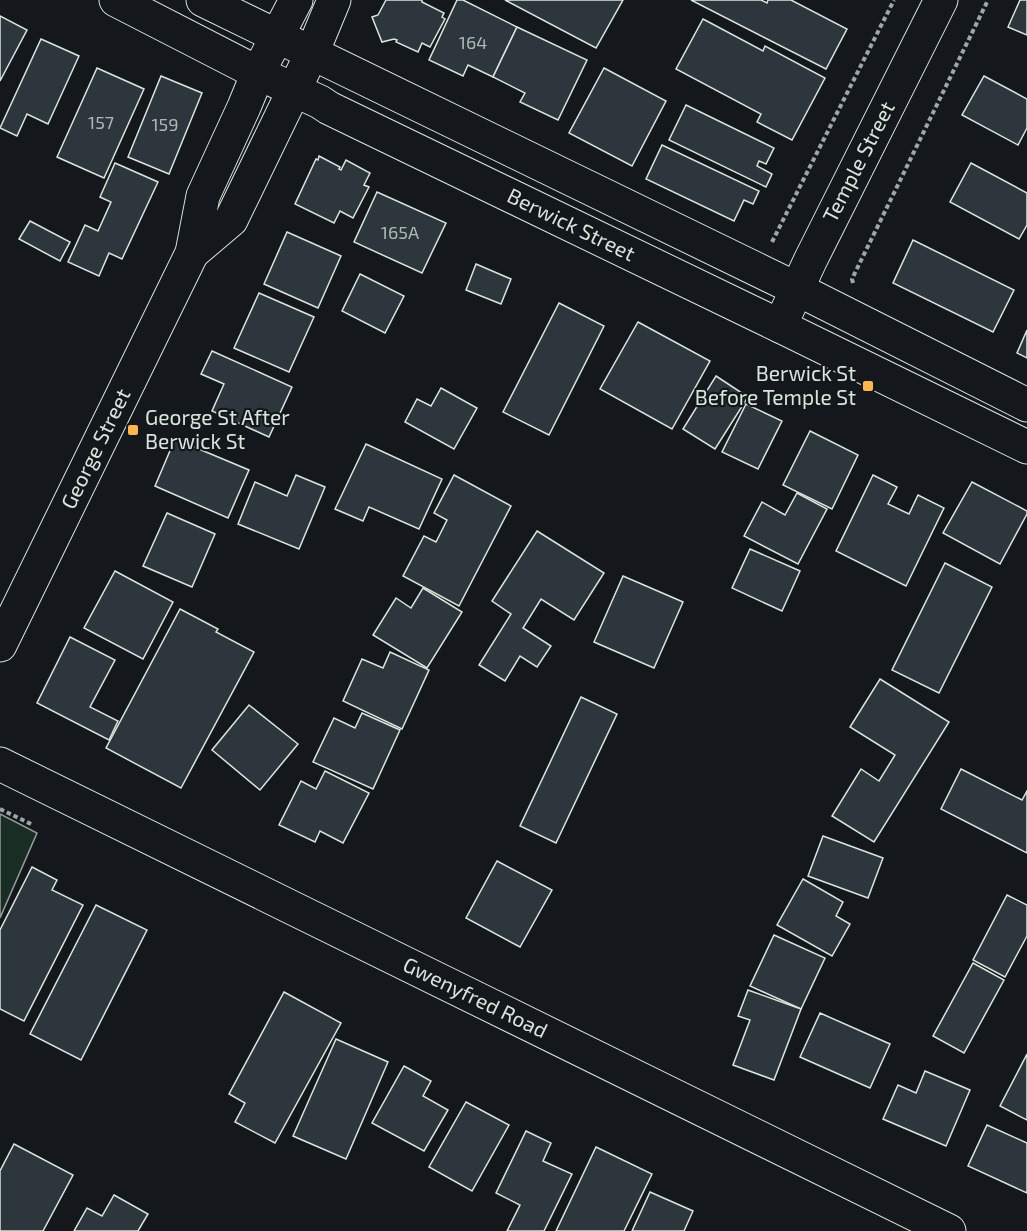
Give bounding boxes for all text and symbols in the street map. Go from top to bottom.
house number: 164 [459,31,487,53]
street label: Temple Street [817,97,899,226]
house number: 157 [88,111,114,133]
house number: 159 [151,113,179,135]
street label: Berwick Street [504,182,640,265]
house number: 165A [381,221,420,243]
place label: Berwick St Before Temple St [695,360,856,409]
marker: Berwick St Before Temple St [861,379,875,393]
street label: George Street [55,384,135,513]
place label: George St After Berwick St [145,404,290,453]
marker: George St After Berwick St [126,423,140,437]
street label: Gwenyfred Road [399,951,552,1042]

